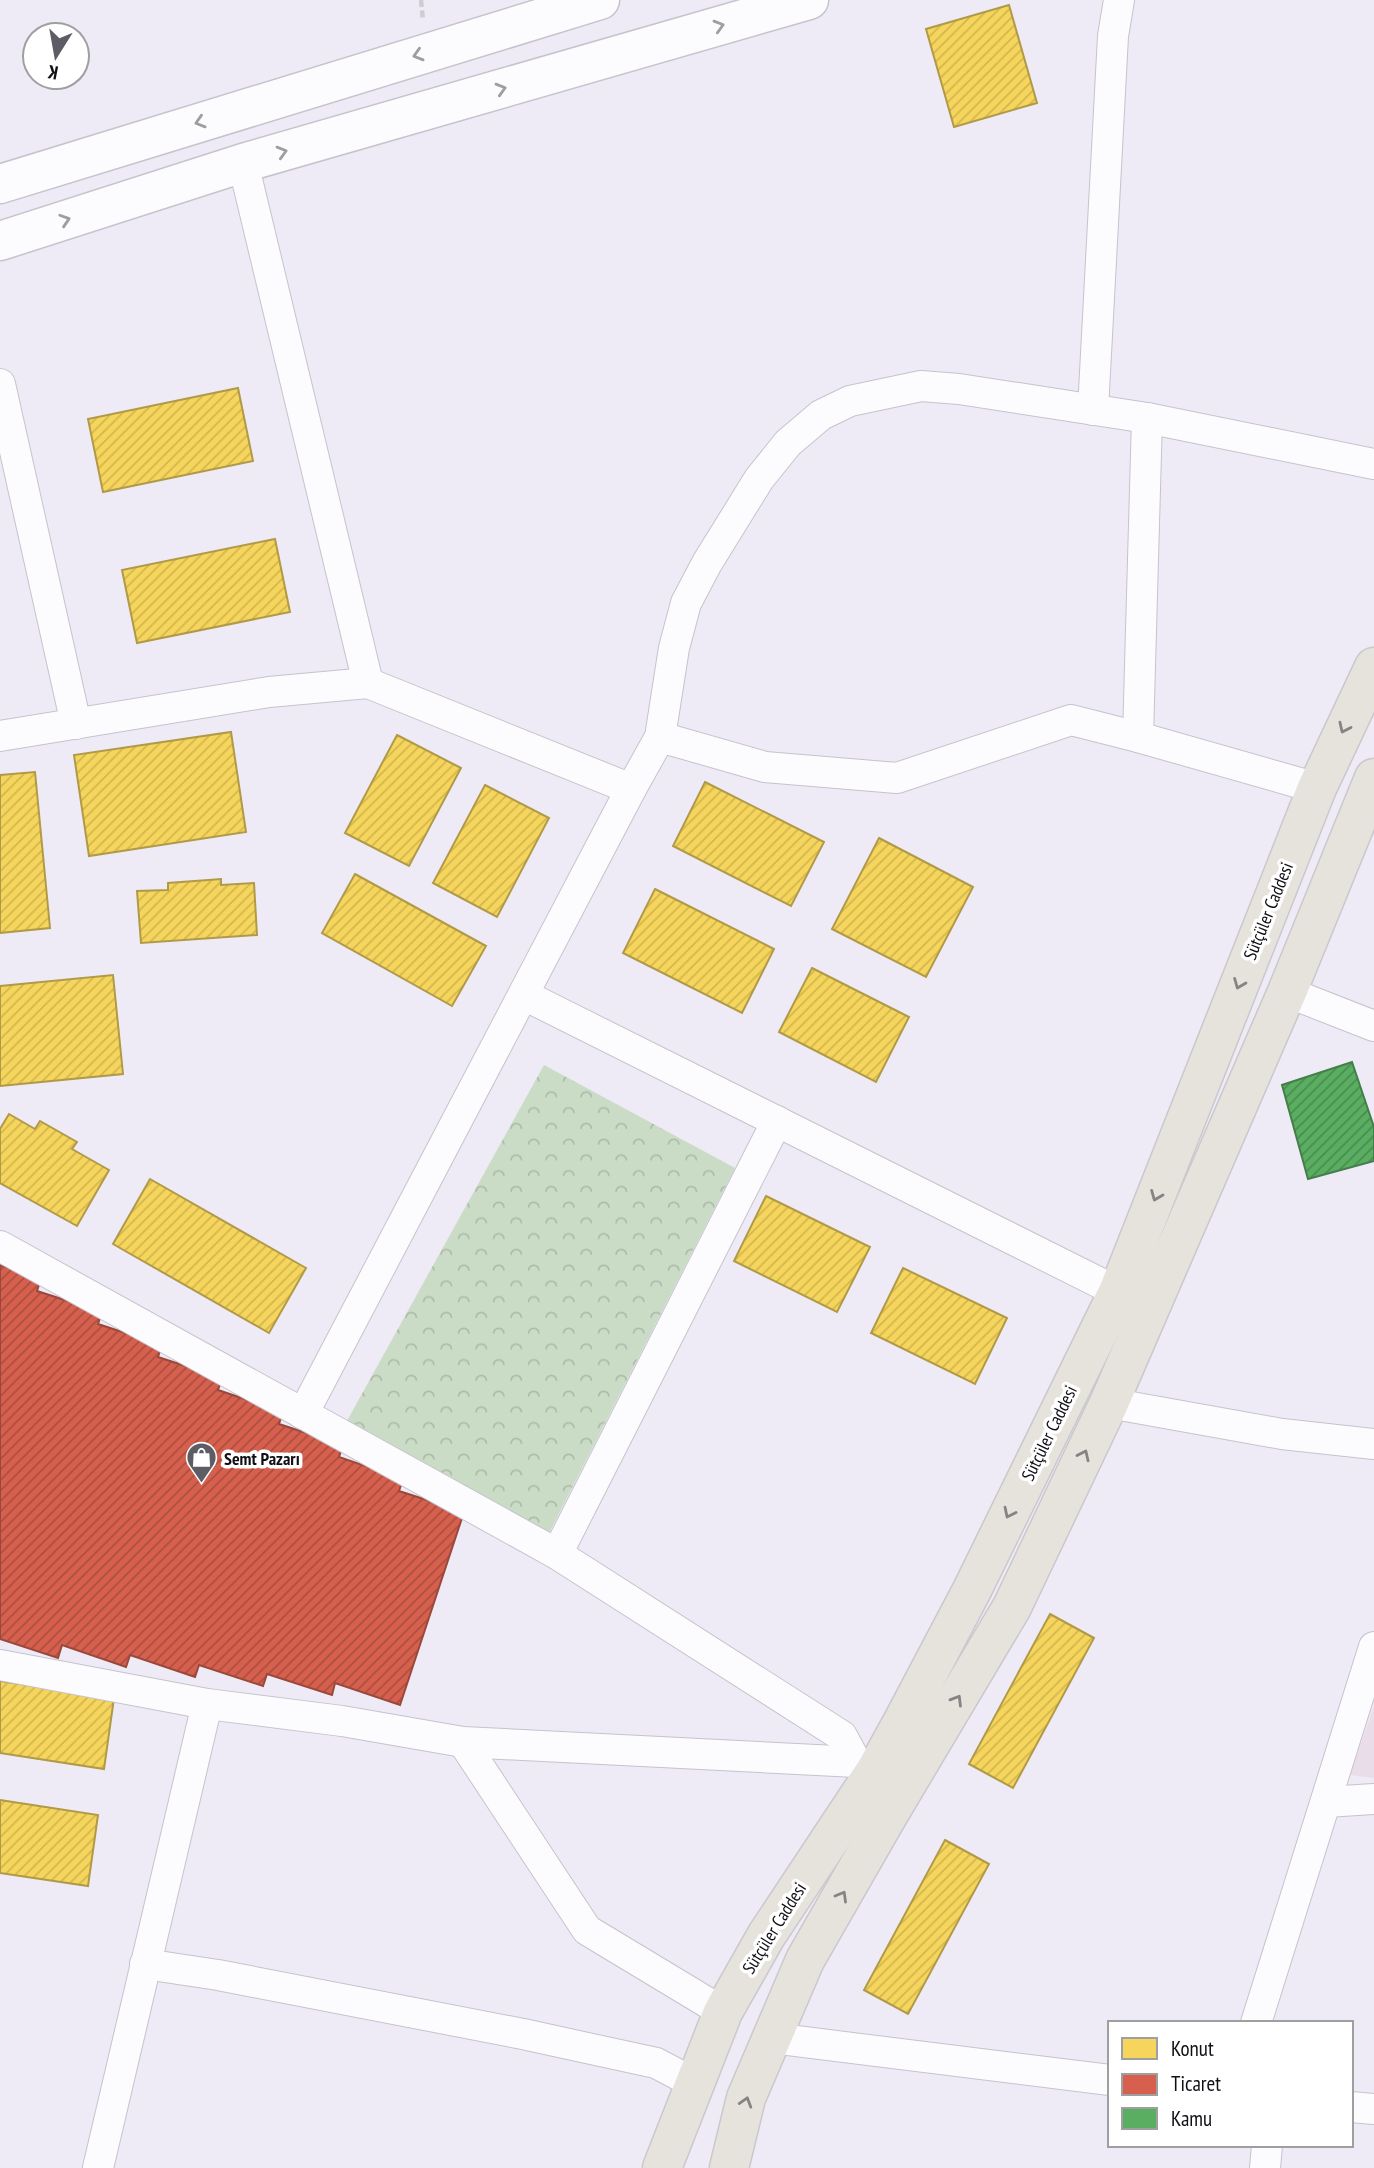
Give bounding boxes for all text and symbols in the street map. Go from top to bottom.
one-way arrow [713,19,725,34]
north arrow [21,21,91,91]
one-way arrow [412,46,424,61]
text: K [45,60,60,85]
one-way arrow [494,82,506,97]
one-way arrow [195,113,207,128]
one-way arrow [276,145,288,160]
one-way arrow [58,214,71,228]
one-way arrow [1338,721,1352,734]
street label: Sütçüler Caddesi [1238,859,1298,963]
one-way arrow [1234,978,1248,990]
one-way arrow [1150,1189,1164,1202]
street label: Sütçüler Caddesi [1016,1382,1082,1484]
shop icon: Semt Pazarı [184,1441,218,1485]
place label: Semt Pazarı [224,1447,300,1470]
one-way arrow [1076,1450,1090,1462]
one-way arrow [1004,1506,1018,1518]
one-way arrow [949,1694,962,1707]
street label: Sütçüler Caddesi [737,1878,811,1978]
one-way arrow [833,1891,846,1904]
legend [1108,2021,1353,2147]
text: Konut [1171,2035,1214,2062]
text: Ticaret [1171,2070,1221,2097]
one-way arrow [738,2096,753,2108]
text: Kamu [1171,2105,1212,2132]

